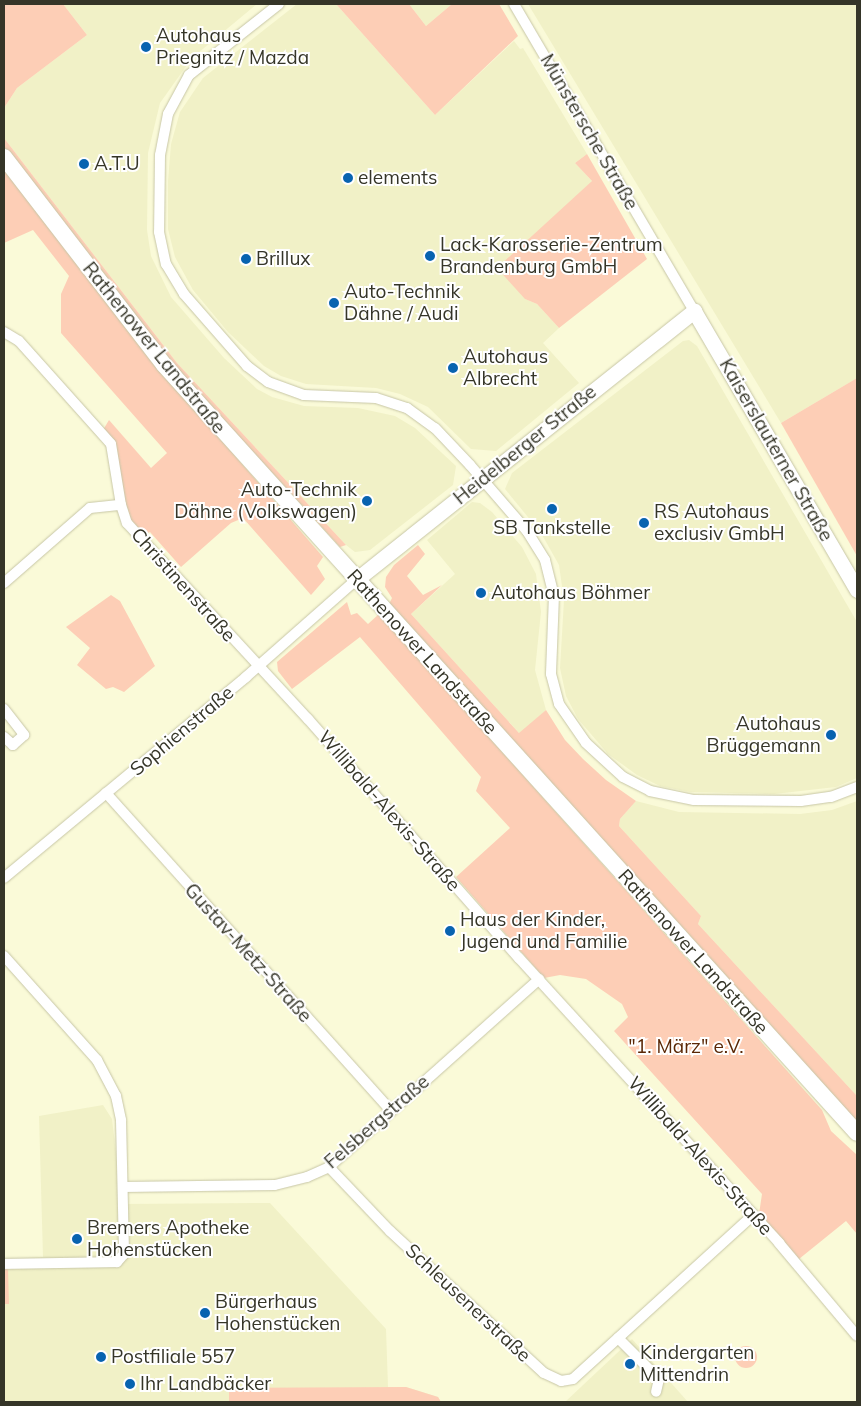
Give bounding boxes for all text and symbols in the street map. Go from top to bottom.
place label: Autohaus Priegnitz / Mazda [156,25,309,69]
marker: Autohaus Priegnitz / Mazda [140,41,152,53]
street label: Münstersche Straße [535,50,643,214]
place label: A.T.U [94,153,140,175]
marker: A.T.U [78,158,90,170]
place label: elements [358,167,437,189]
marker: elements [342,172,354,184]
place label: Lack-Karosserie-Zentrum Brandenburg GmbH [440,234,663,278]
place label: Brillux [256,248,311,270]
marker: Lack-Karosserie-Zentrum Brandenburg GmbH [424,250,436,262]
marker: Brillux [240,253,252,265]
street label: Rathenower Landstraße [78,258,230,438]
place label: Auto-Technik Dähne / Audi [344,281,460,325]
marker: Auto-Technik Dähne / Audi [328,297,340,309]
place label: Autohaus Albrecht [463,346,548,390]
street label: Kaiserslauterner Straße [714,355,838,545]
marker: Autohaus Albrecht [447,362,459,374]
street label: Heidelberger Straße [449,380,601,510]
place label: Auto-Technik Dähne (Volkswagen) [174,479,357,523]
marker: Auto-Technik Dähne (Volkswagen) [361,495,373,507]
place label: RS Autohaus exclusiv GmbH [654,501,785,545]
marker: SB Tankstelle [546,503,558,515]
place label: SB Tankstelle [493,517,611,539]
marker: RS Autohaus exclusiv GmbH [638,517,650,529]
street label: Christinenstraße [126,523,240,647]
street label: Rathenower Landstraße [342,565,502,739]
place label: Autohaus Böhmer [491,582,650,604]
marker: Autohaus Böhmer [475,587,487,599]
street label: Sophienstraße [126,681,238,781]
place label: Autohaus Brüggemann [707,713,821,757]
street label: Willibald-Alexis-Straße [313,726,465,896]
marker: Autohaus Brüggemann [825,729,837,741]
street label: Rathenower Landstraße [613,865,773,1039]
street label: Gustav-Metz-Straße [180,879,316,1027]
place label: Haus der Kinder, Jugend und Familie [460,909,627,953]
marker: Haus der Kinder, Jugend und Familie [444,925,456,937]
park label: "1. März" e.V. [628,1036,744,1058]
street label: Felsbergstraße [320,1070,434,1174]
street label: Willibald-Alexis-Straße [623,1072,777,1240]
place label: Bremers Apotheke Hohenstücken [87,1217,249,1261]
marker: Bremers Apotheke Hohenstücken [71,1233,83,1245]
street label: Schleusenerstraße [401,1239,535,1367]
place label: Bürgerhaus Hohenstücken [215,1291,340,1335]
marker: Bürgerhaus Hohenstücken [199,1307,211,1319]
place label: Kindergarten Mittendrin [640,1342,754,1386]
place label: Postfiliale 557 [111,1346,235,1368]
marker: Postfiliale 557 [95,1351,107,1363]
marker: Kindergarten Mittendrin [624,1358,636,1370]
place label: Ihr Landbäcker [140,1373,271,1395]
marker: Ihr Landbäcker [124,1378,136,1390]

